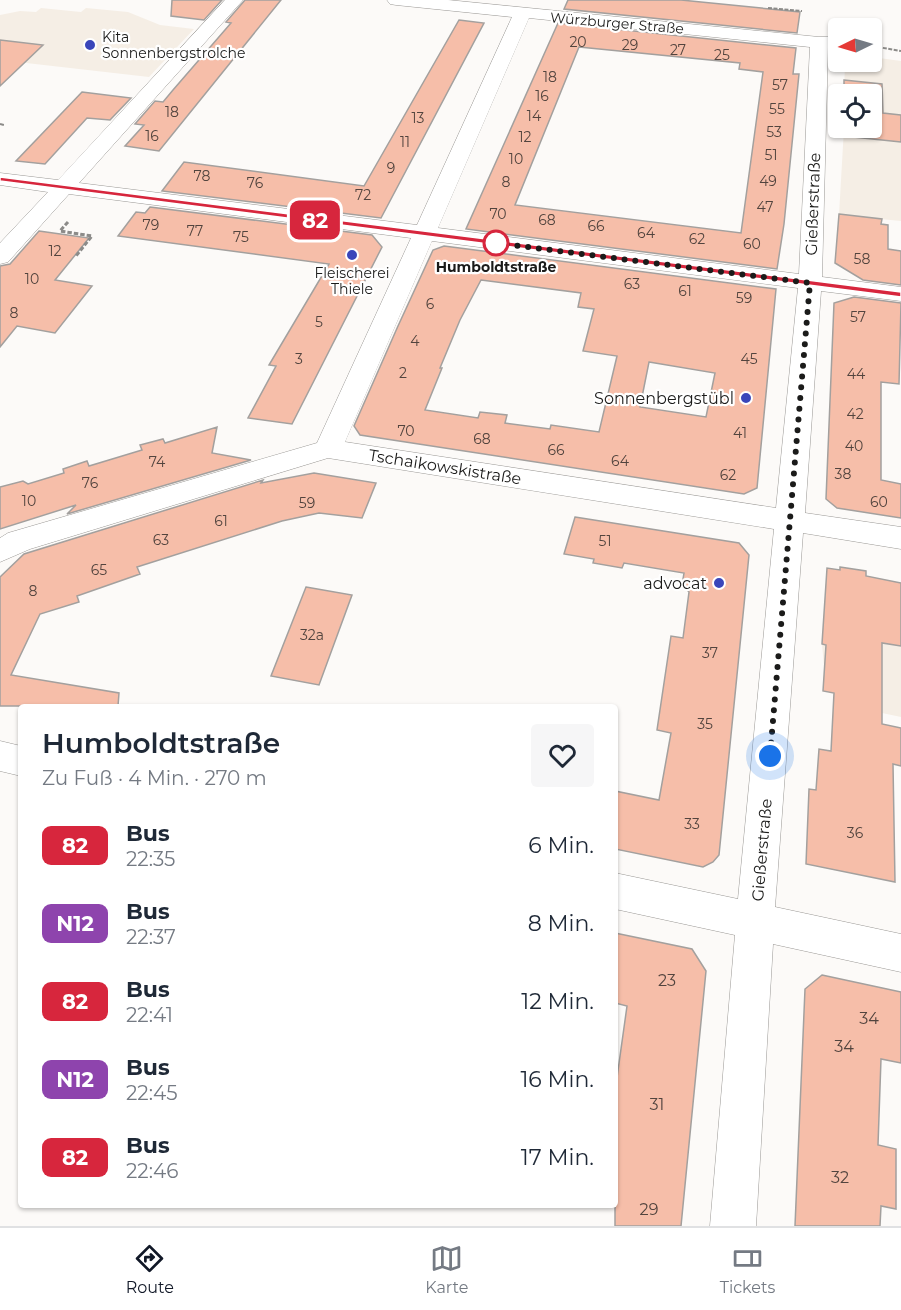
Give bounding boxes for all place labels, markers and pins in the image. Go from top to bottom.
place label: Kita Sonnenbergstrolche [102,28,245,62]
marker: Kita Sonnenbergstrolche [83,38,97,52]
marker: Humboldtstraße [483,230,509,256]
marker: Fleischerei Thiele [345,248,359,262]
place label: Humboldtstraße [436,258,556,276]
place label: Fleischerei Thiele [314,264,390,298]
place label: Sonnenbergstübl [594,389,734,408]
marker: Sonnenbergstübl [739,391,753,405]
place label: advocat [643,574,707,593]
marker: advocat [712,576,726,590]

